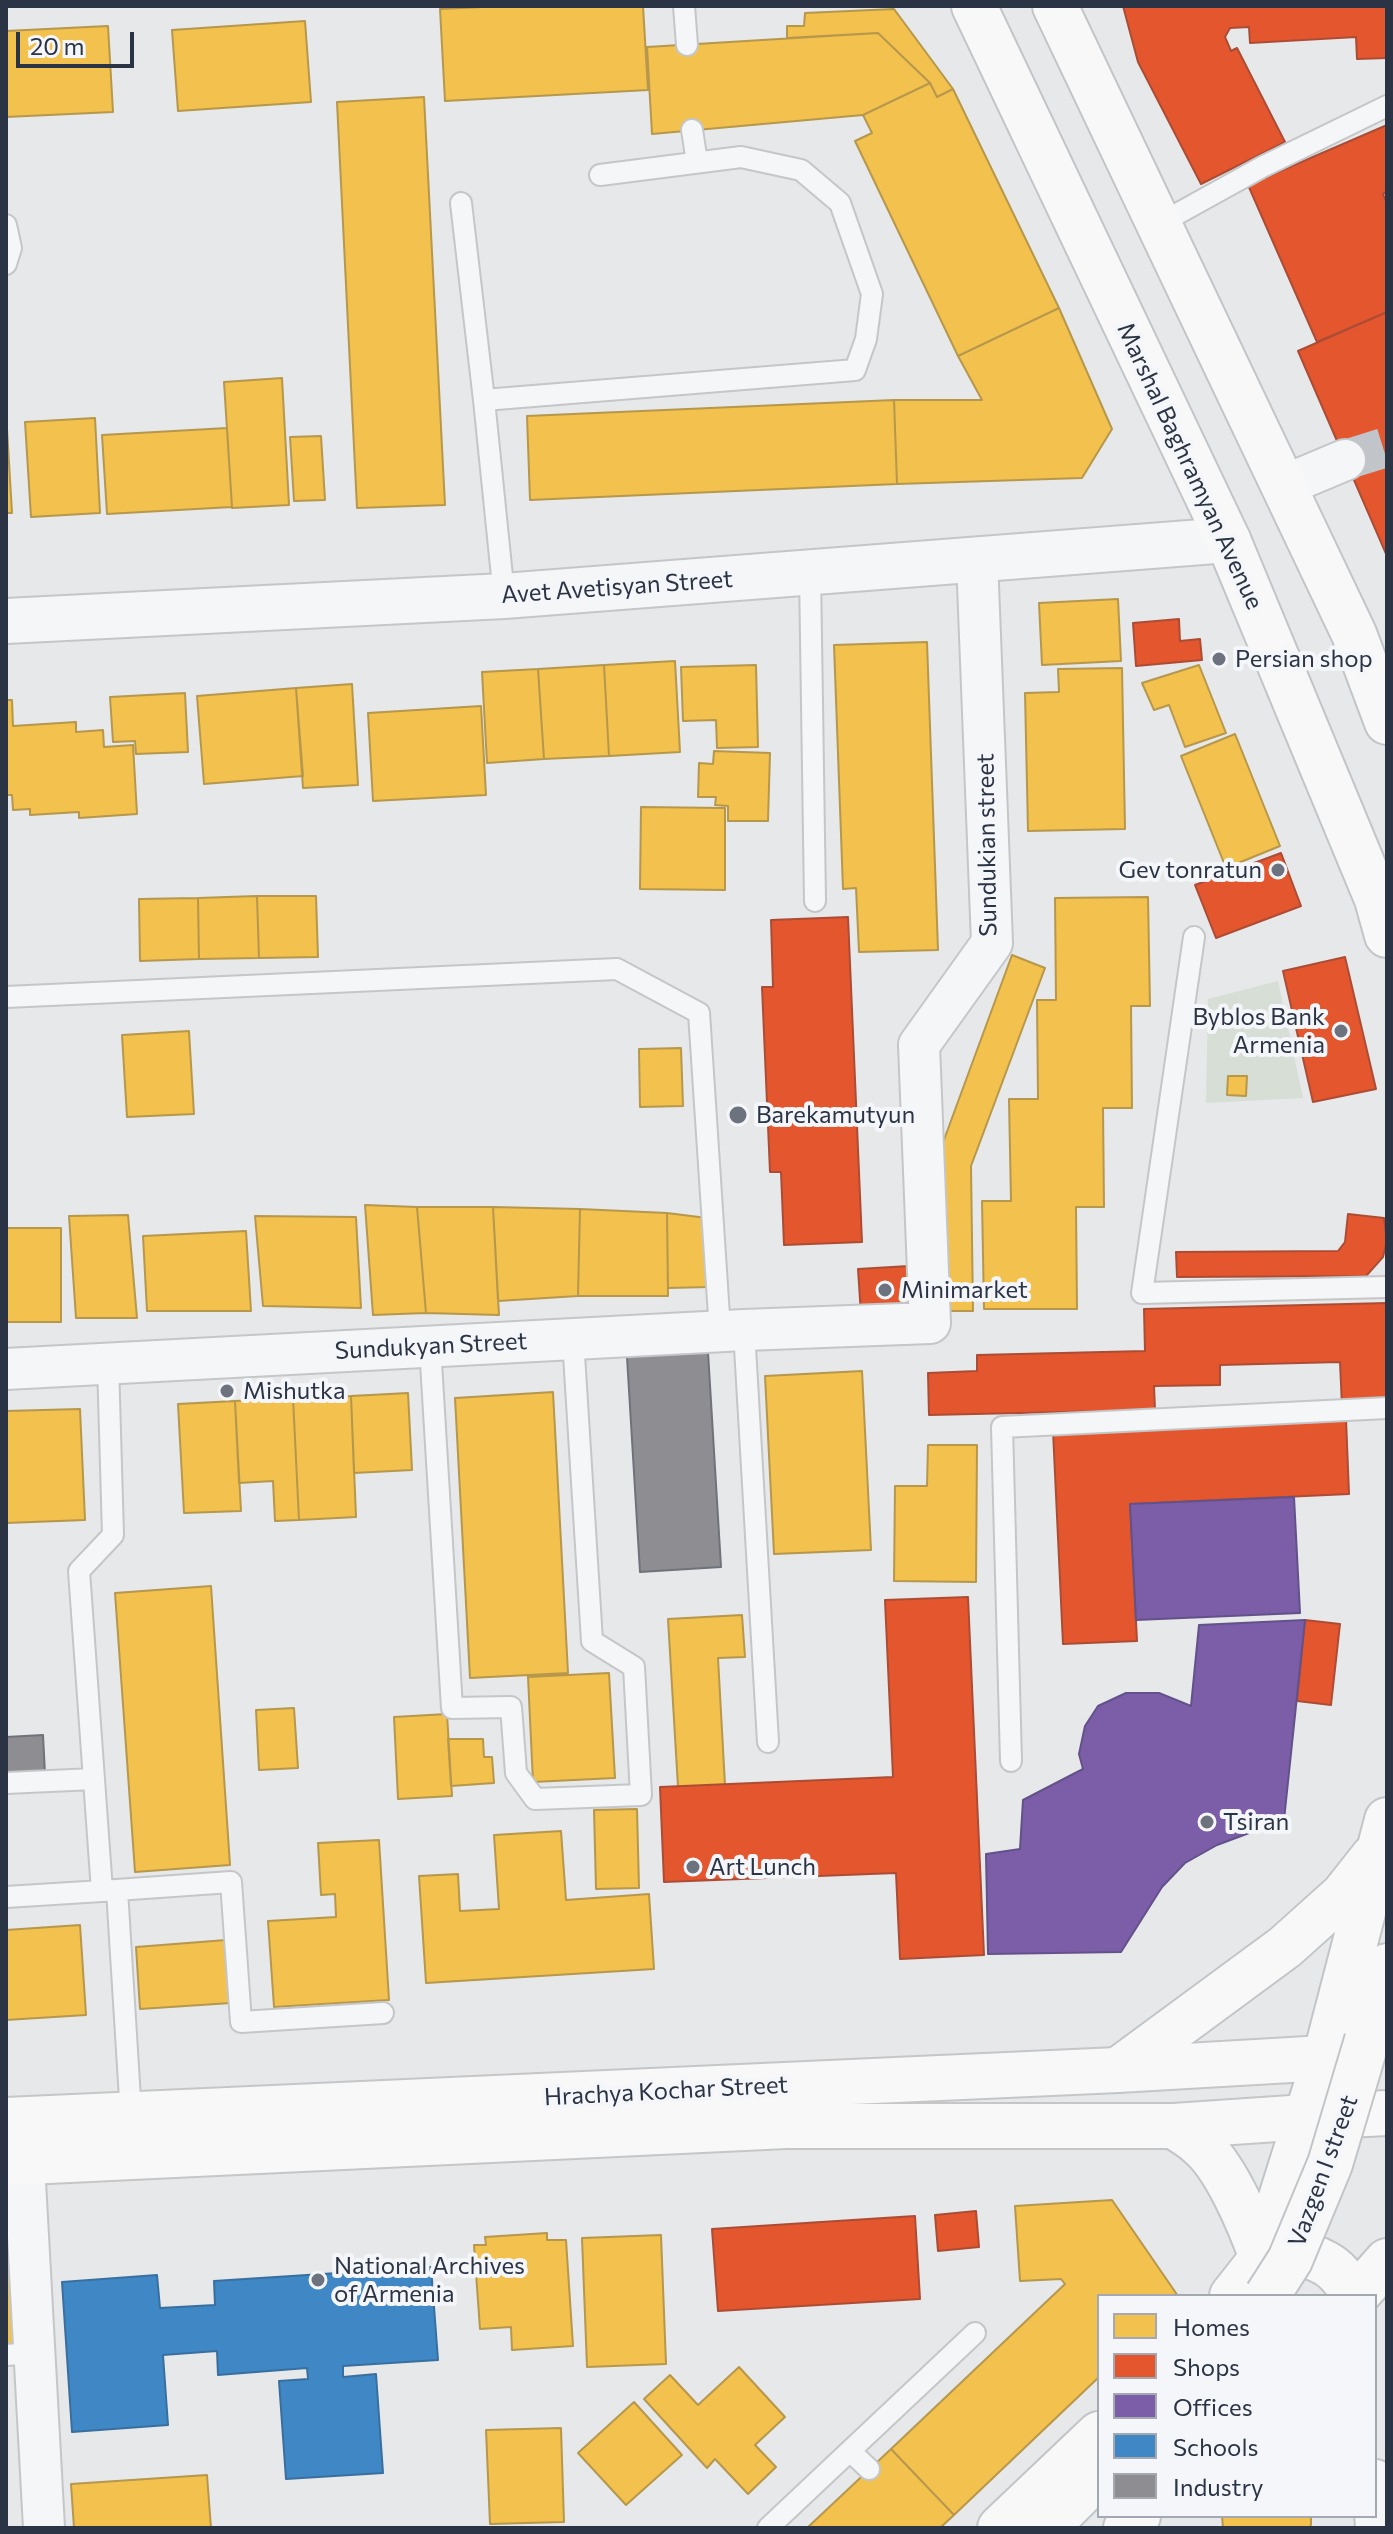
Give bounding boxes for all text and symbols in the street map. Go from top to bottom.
scale bar [20,16,138,66]
text: 20 m [30,31,84,60]
street label: Marshal Baghramyan Avenue [1111,318,1269,614]
street label: Avet Avetisyan Street [500,565,734,609]
place label: Persian shop [1235,645,1373,673]
marker: Persian shop [1210,650,1228,668]
street label: Sundukian street [971,753,1003,937]
place label: Gev tonratun [1118,856,1262,884]
marker: Gev tonratun [1269,861,1287,879]
place label: Byblos Bank Armenia [1193,1003,1325,1059]
marker: Byblos Bank Armenia [1332,1022,1350,1040]
place label: Barekamutyun [756,1101,915,1129]
marker: Barekamutyun [727,1104,749,1126]
place label: Minimarket [901,1276,1028,1304]
marker: Minimarket [876,1281,894,1299]
street label: Sundukyan Street [334,1327,528,1365]
place label: Mishutka [243,1377,346,1405]
marker: Mishutka [218,1382,236,1400]
place label: Tsiran [1223,1808,1289,1836]
marker: Tsiran [1198,1813,1216,1831]
place label: Art Lunch [709,1853,816,1881]
marker: Art Lunch [684,1858,702,1876]
street label: Hrachya Kochar Street [543,2070,789,2112]
street label: Vazgen I street [1282,2091,1364,2251]
place label: National Archives of Armenia [334,2252,525,2308]
marker: National Archives of Armenia [309,2271,327,2289]
legend [1097,2294,1377,2518]
text: Homes [1173,2312,1250,2341]
text: Shops [1173,2352,1240,2381]
text: Offices [1173,2392,1253,2421]
text: Schools [1173,2432,1258,2461]
text: Industry [1173,2472,1263,2501]

